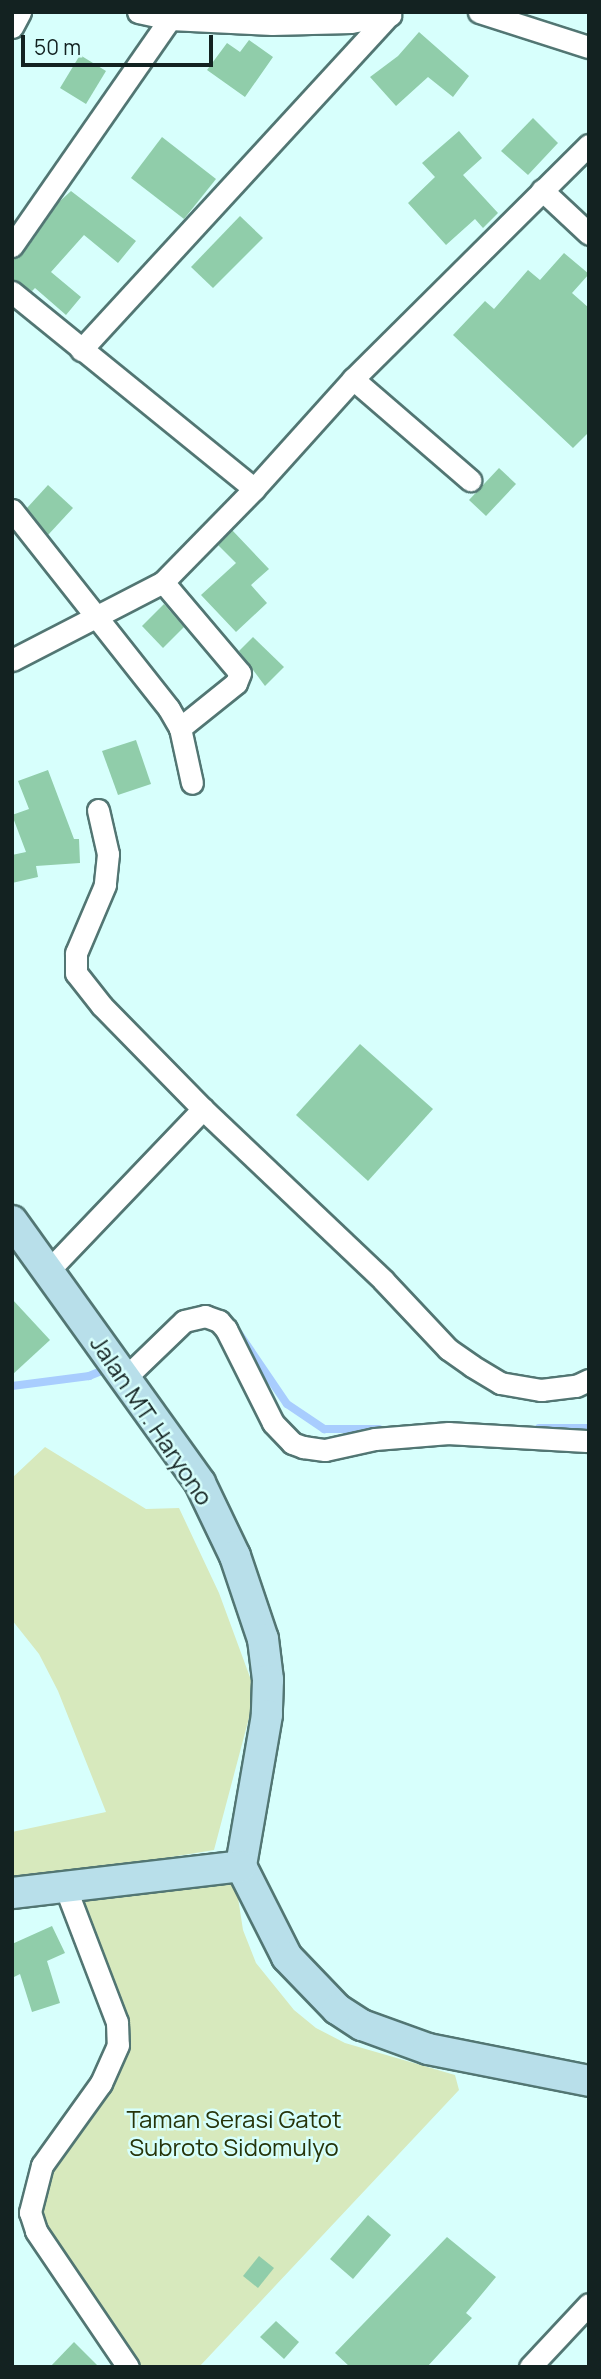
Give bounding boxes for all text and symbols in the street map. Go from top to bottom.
scale bar [24,21,217,65]
text: 50 m [34,33,81,61]
street label: Jalan MT. Haryono [85,1330,219,1510]
park label: Taman Serasi Gatot Subroto Sidomulyo [126,2105,342,2161]

